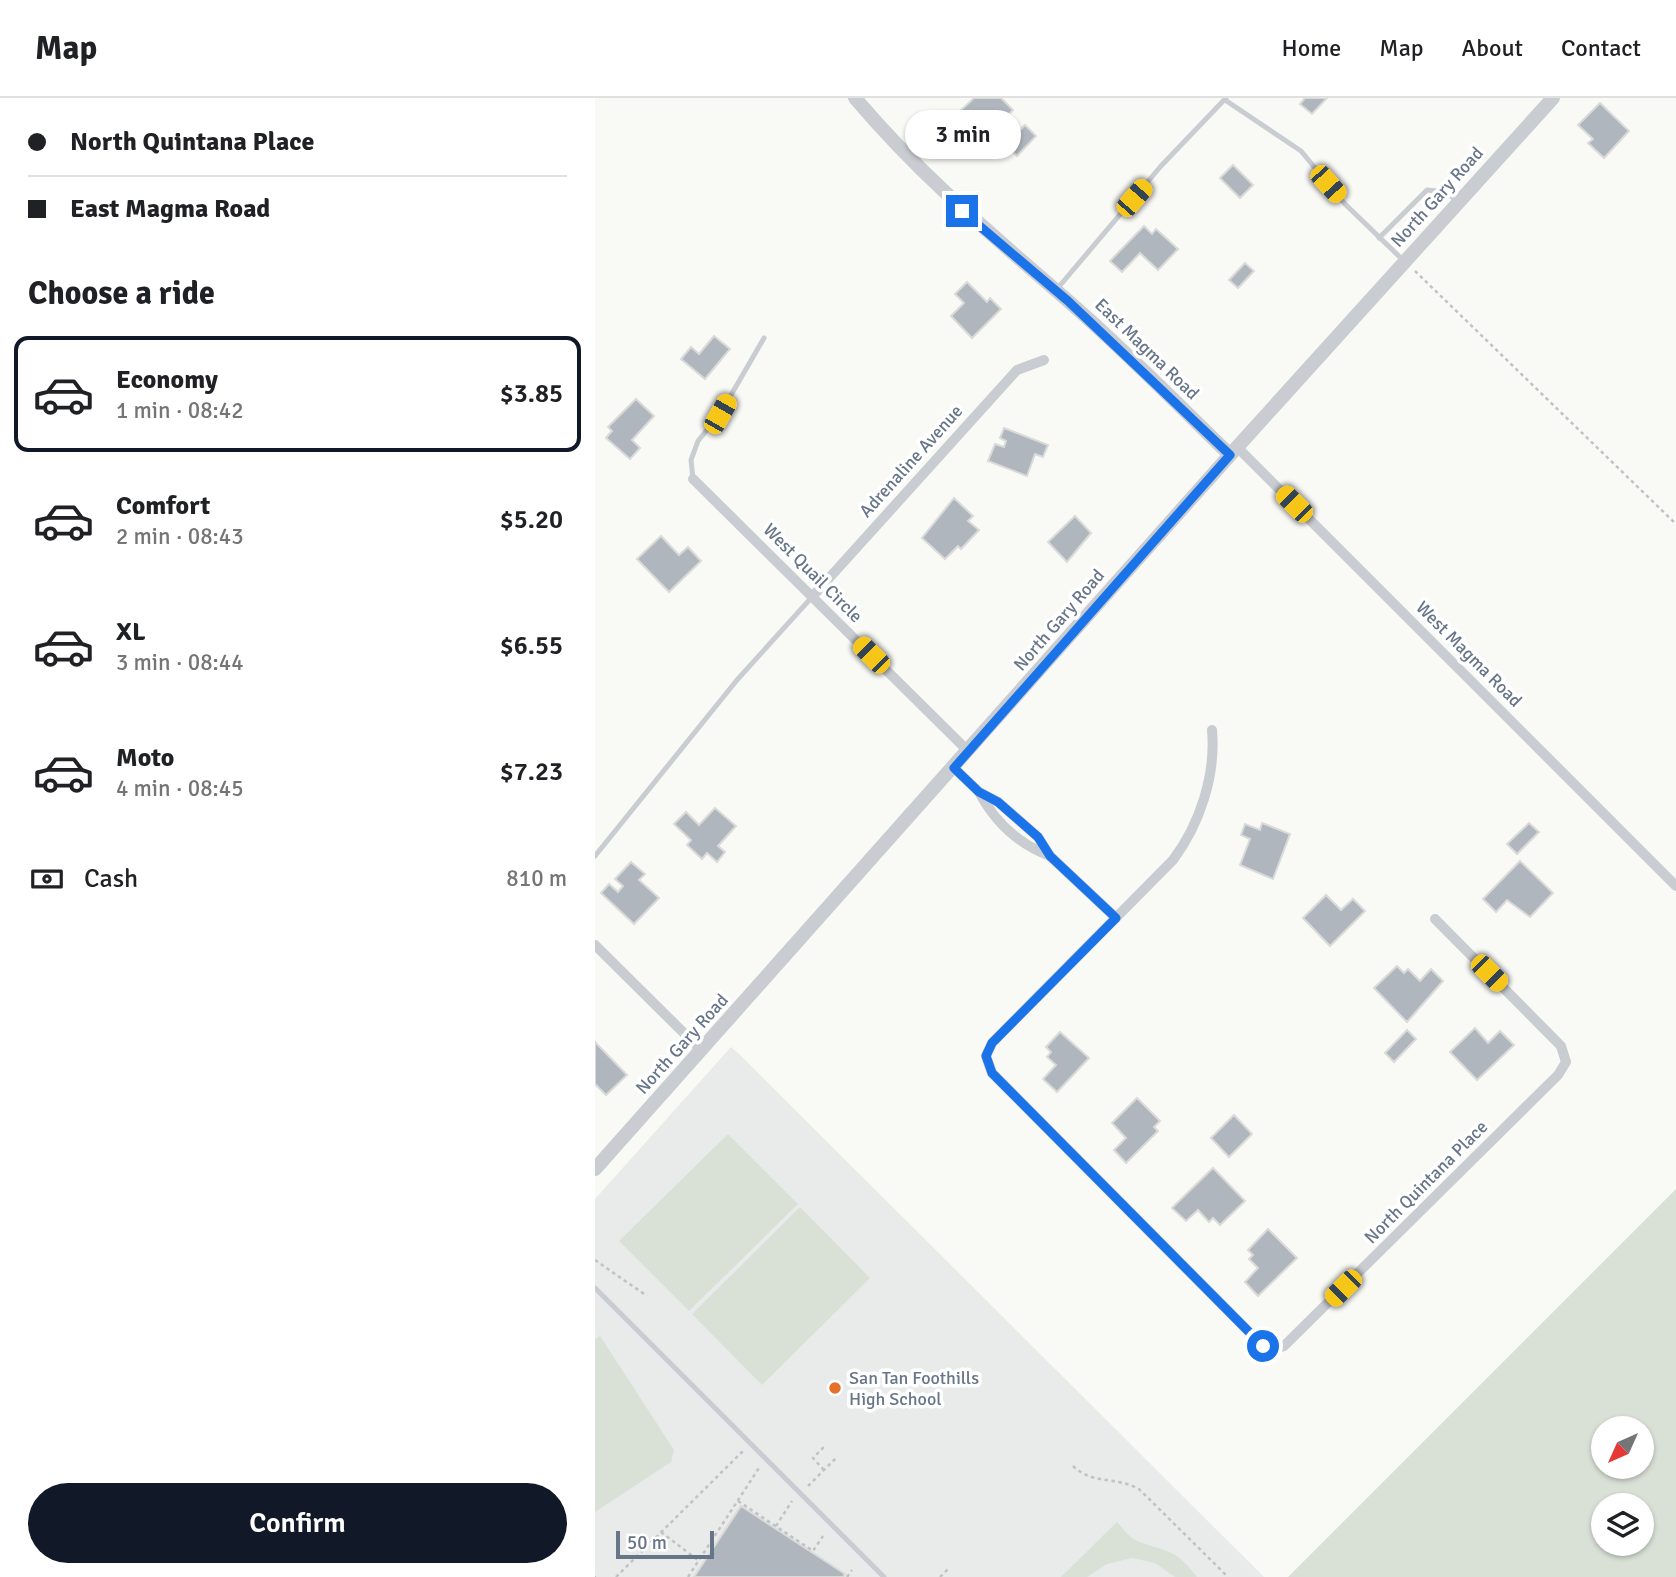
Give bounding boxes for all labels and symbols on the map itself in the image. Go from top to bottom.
callout: 3 min [904,109,1020,158]
street label: North Gary Road [1386,142,1488,252]
car [1307,161,1350,207]
car [1113,175,1156,221]
route end [946,195,978,227]
street label: East Magma Road [1090,294,1204,404]
car [701,391,740,437]
street label: Adrenaline Avenue [855,400,967,522]
car [1272,482,1317,526]
street label: West Quail Circle [759,519,867,627]
street label: North Gary Road [1009,565,1109,675]
street label: West Magma Road [1411,596,1527,712]
car [849,633,894,677]
car [1467,951,1512,995]
street label: North Gary Road [631,989,733,1099]
street label: North Quintana Place [1360,1116,1492,1248]
car [1321,1266,1366,1310]
route start [1247,1330,1279,1362]
place label: San Tan Foothills High School [849,1367,979,1410]
marker: San Tan Foothills High School [827,1380,843,1396]
north arrow [1591,1416,1654,1479]
scale bar [616,1528,714,1560]

